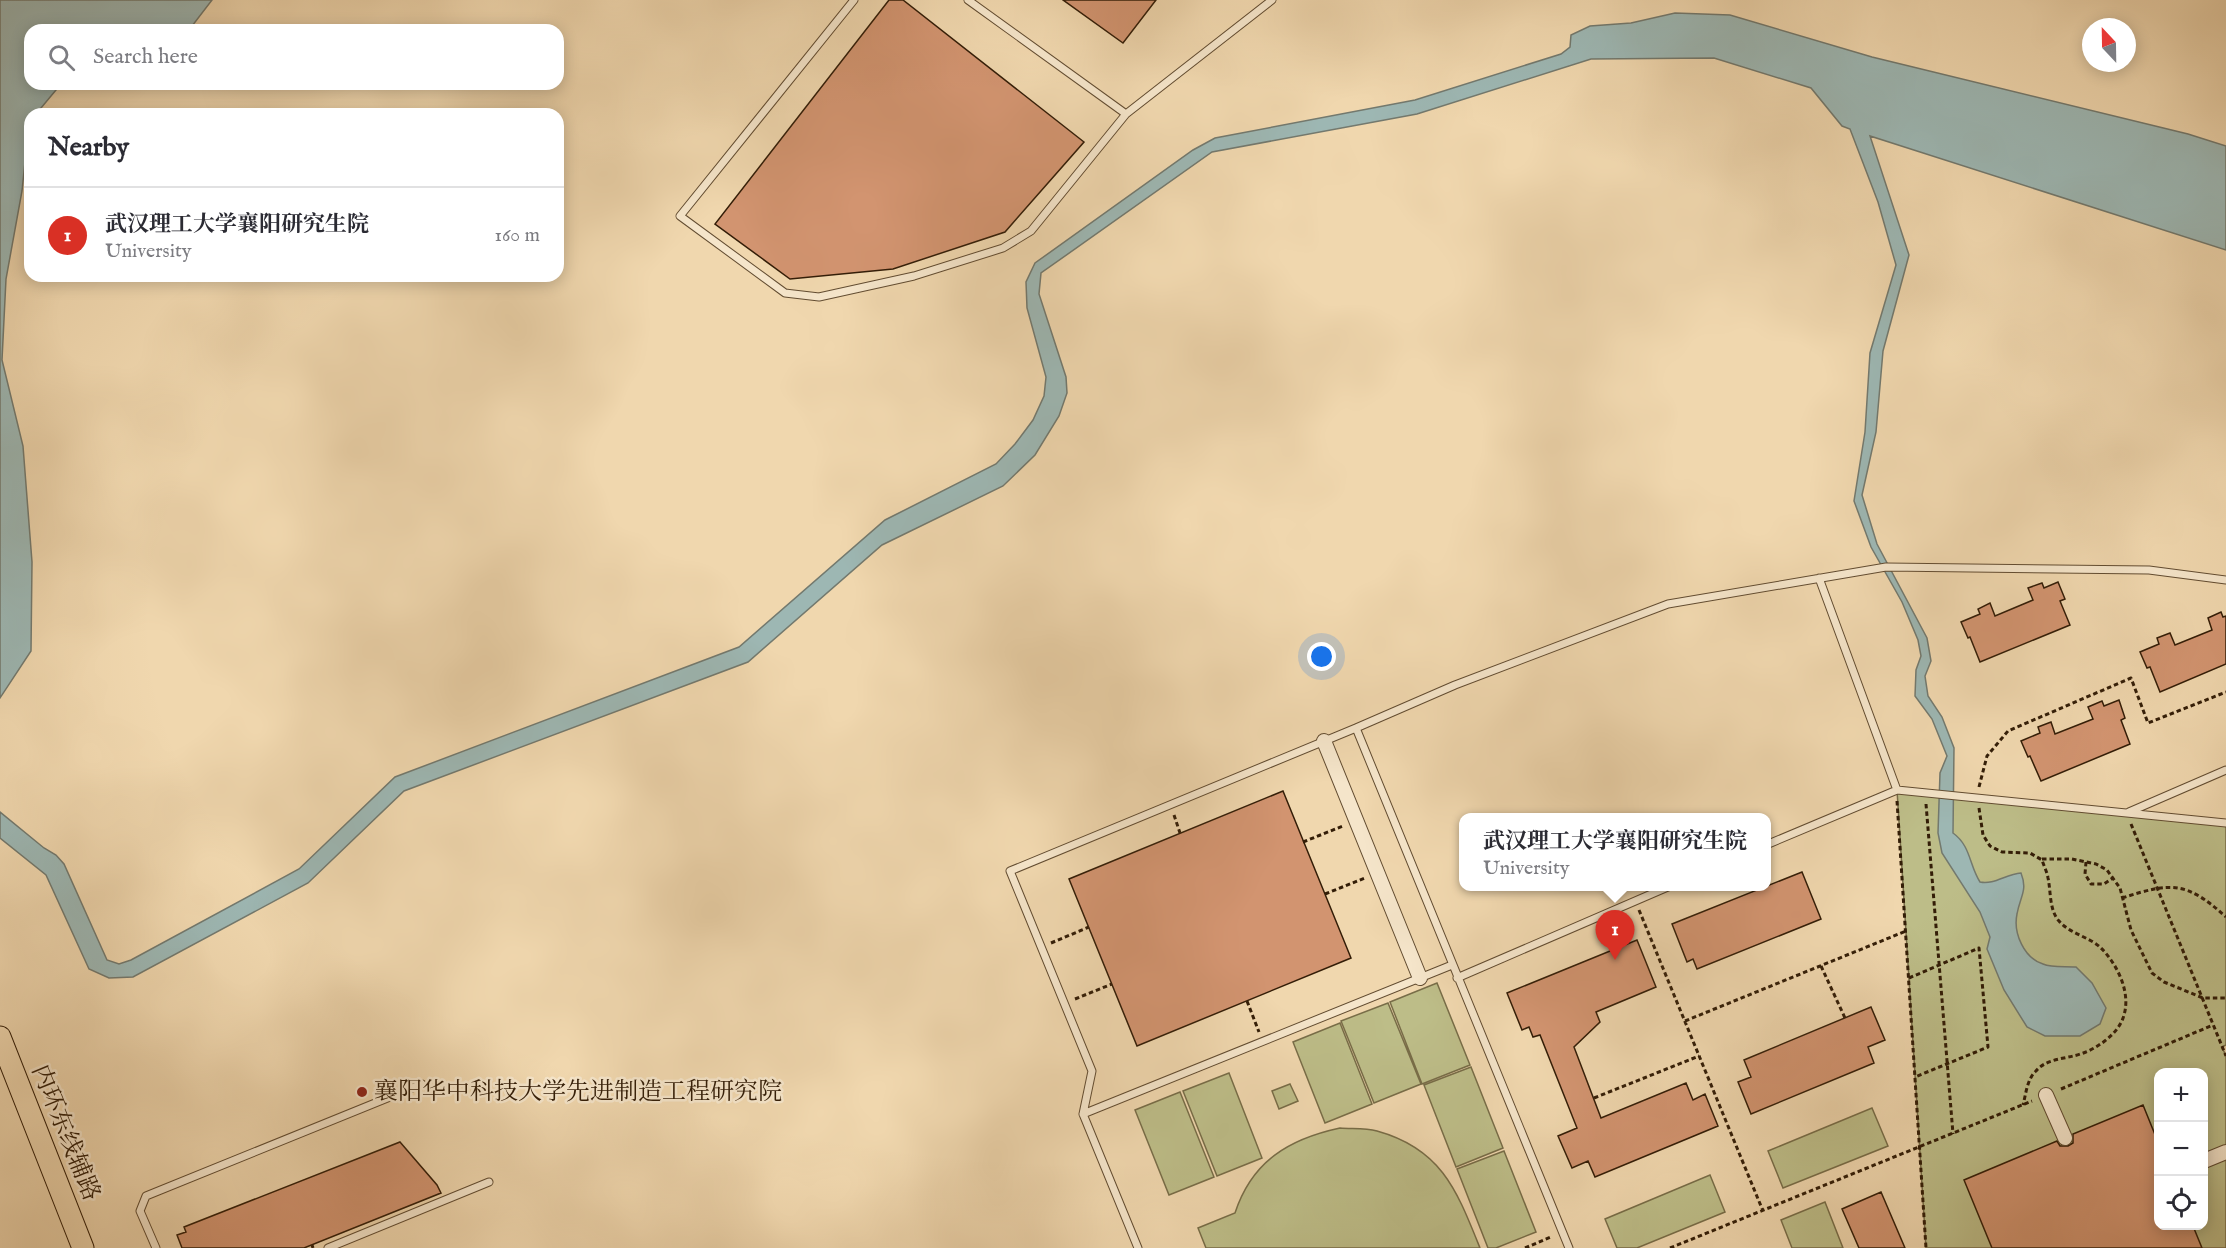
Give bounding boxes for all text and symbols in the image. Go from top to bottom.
north arrow [2082,18,2136,72]
search box [24,24,564,90]
icon: search [45,41,78,74]
text: Search here [93,43,198,71]
text: Nearby [48,131,129,164]
text: 武汉理工大学襄阳研究生院 [105,211,369,239]
text: 1 [64,223,71,248]
text: 160 m [494,223,540,248]
text: University [105,239,192,264]
your location [1307,642,1336,671]
popup [1459,813,1771,891]
text: 武汉理工大学襄阳研究生院 [1483,828,1747,856]
text: University [1483,856,1570,881]
pin: 1 [1596,910,1634,960]
street label: 内环东线辅路 [24,1060,106,1206]
map controls [2154,1068,2208,1230]
button: + [2154,1068,2208,1122]
place label: 襄阳华中科技大学先进制造工程研究院 [374,1077,782,1108]
marker: 襄阳华中科技大学先进制造工程研究院 [355,1085,369,1099]
button: − [2154,1122,2208,1176]
button: locate [2154,1176,2208,1230]

